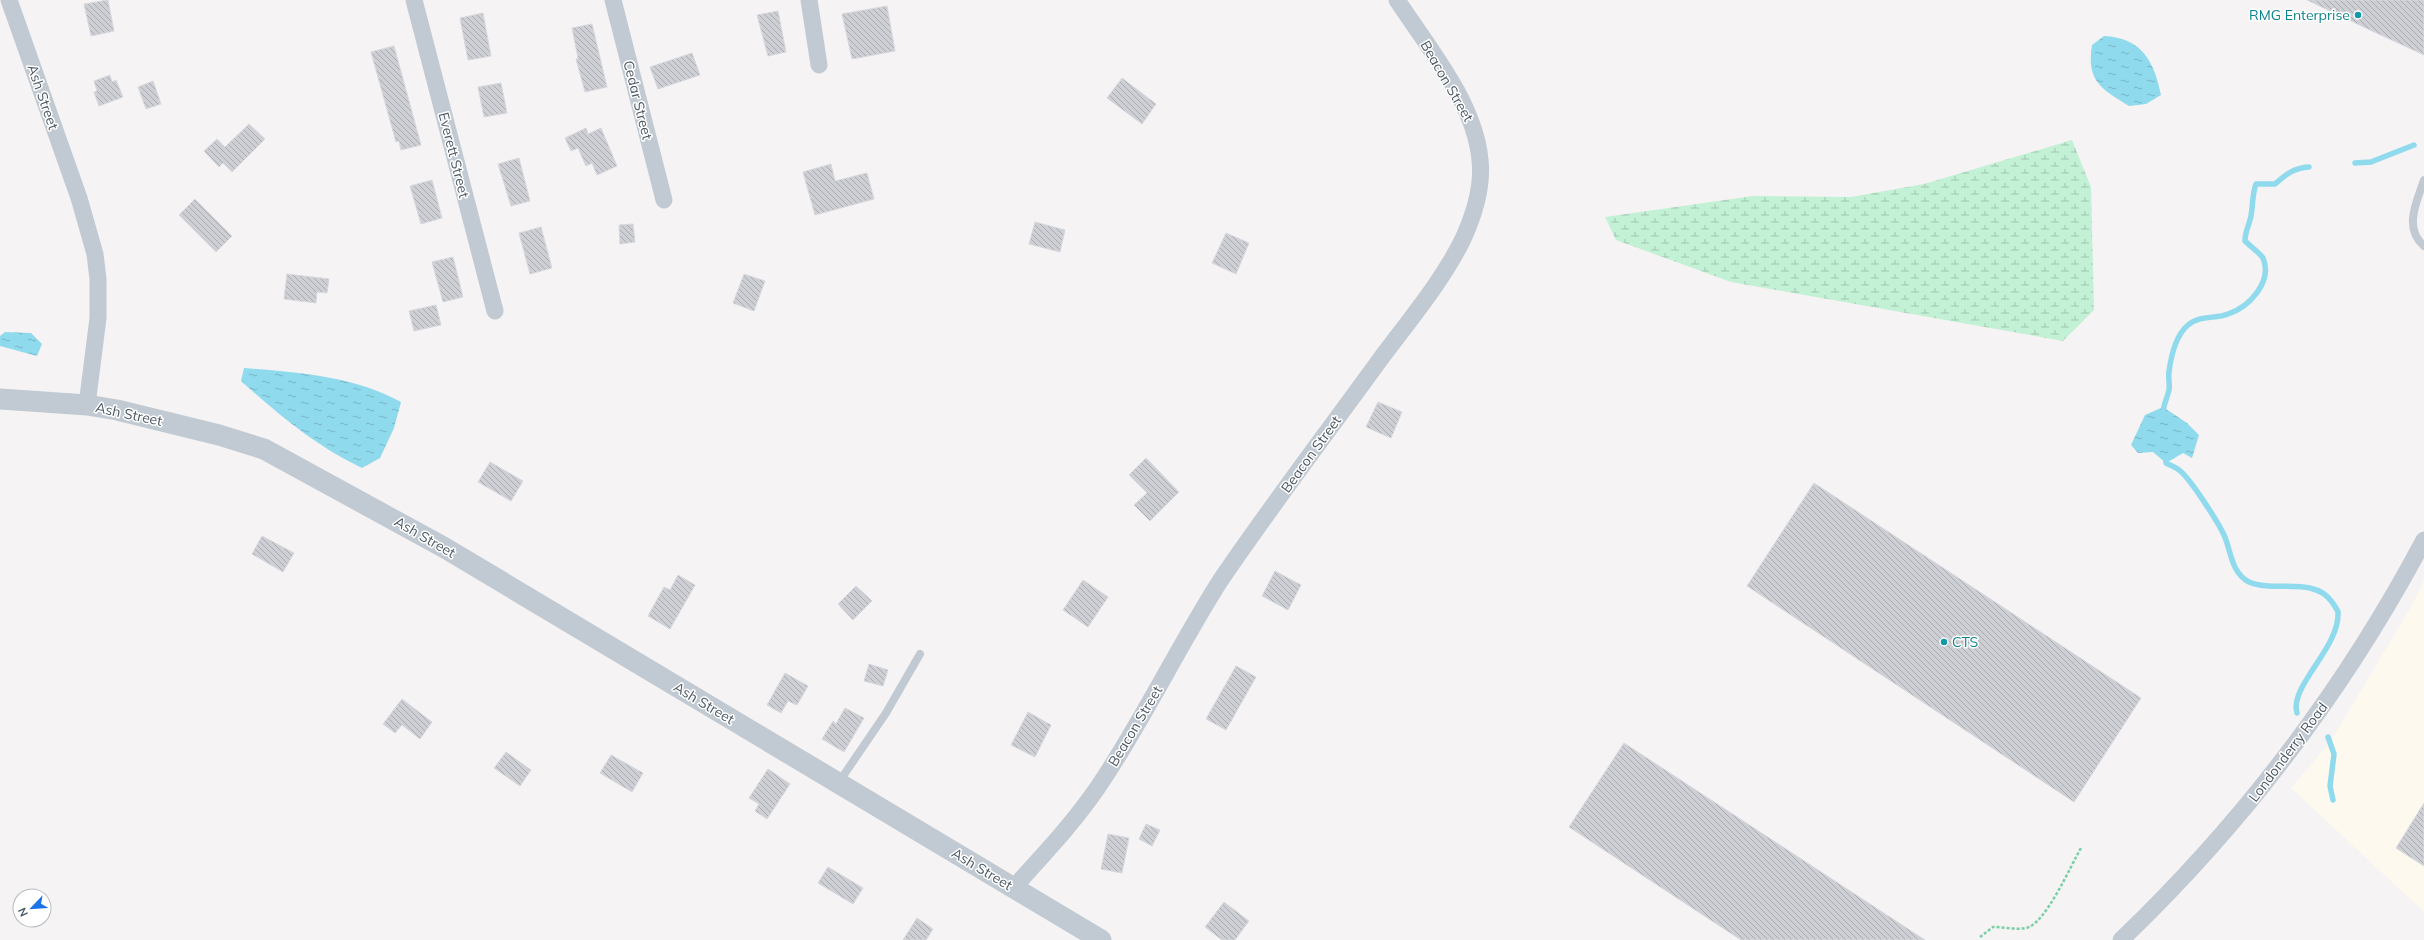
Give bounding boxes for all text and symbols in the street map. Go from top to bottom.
place label: RMG Enterprise [2249,6,2350,24]
marker: RMG Enterprise [2353,10,2363,20]
street label: Beacon Street [1416,37,1478,125]
street label: Cedar Street [619,59,657,142]
street label: Ash Street [23,62,63,132]
street label: Everett Street [435,110,473,200]
street label: Ash Street [94,398,164,430]
street label: Beacon Street [1277,412,1345,496]
street label: Ash Street [391,512,459,562]
place label: CTS [1952,633,1979,651]
marker: CTS [1939,637,1949,647]
street label: Ash Street [670,678,738,728]
street label: Beacon Street [1104,682,1166,770]
street label: Londonderry Road [2245,699,2331,805]
street label: Ash Street [948,844,1016,894]
north arrow [12,888,52,928]
text: N [15,906,31,919]

